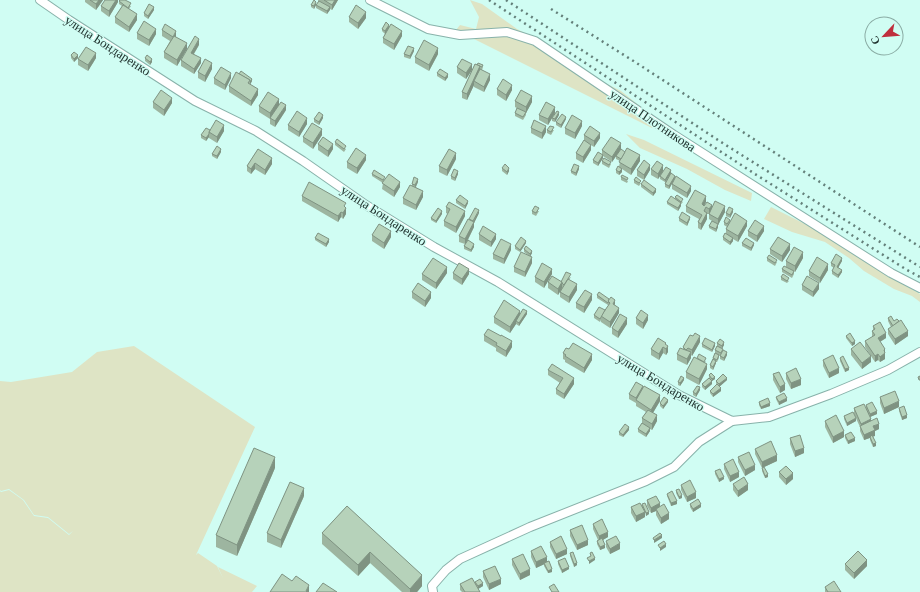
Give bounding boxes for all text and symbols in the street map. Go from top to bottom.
street label: улица Бондаренко [62,12,153,79]
north arrow [864,16,904,56]
text: С [868,34,882,47]
street label: улица Плотникова [607,86,699,155]
street label: улица Бондаренко [338,182,429,249]
street label: улица Бондаренко [614,350,707,414]

